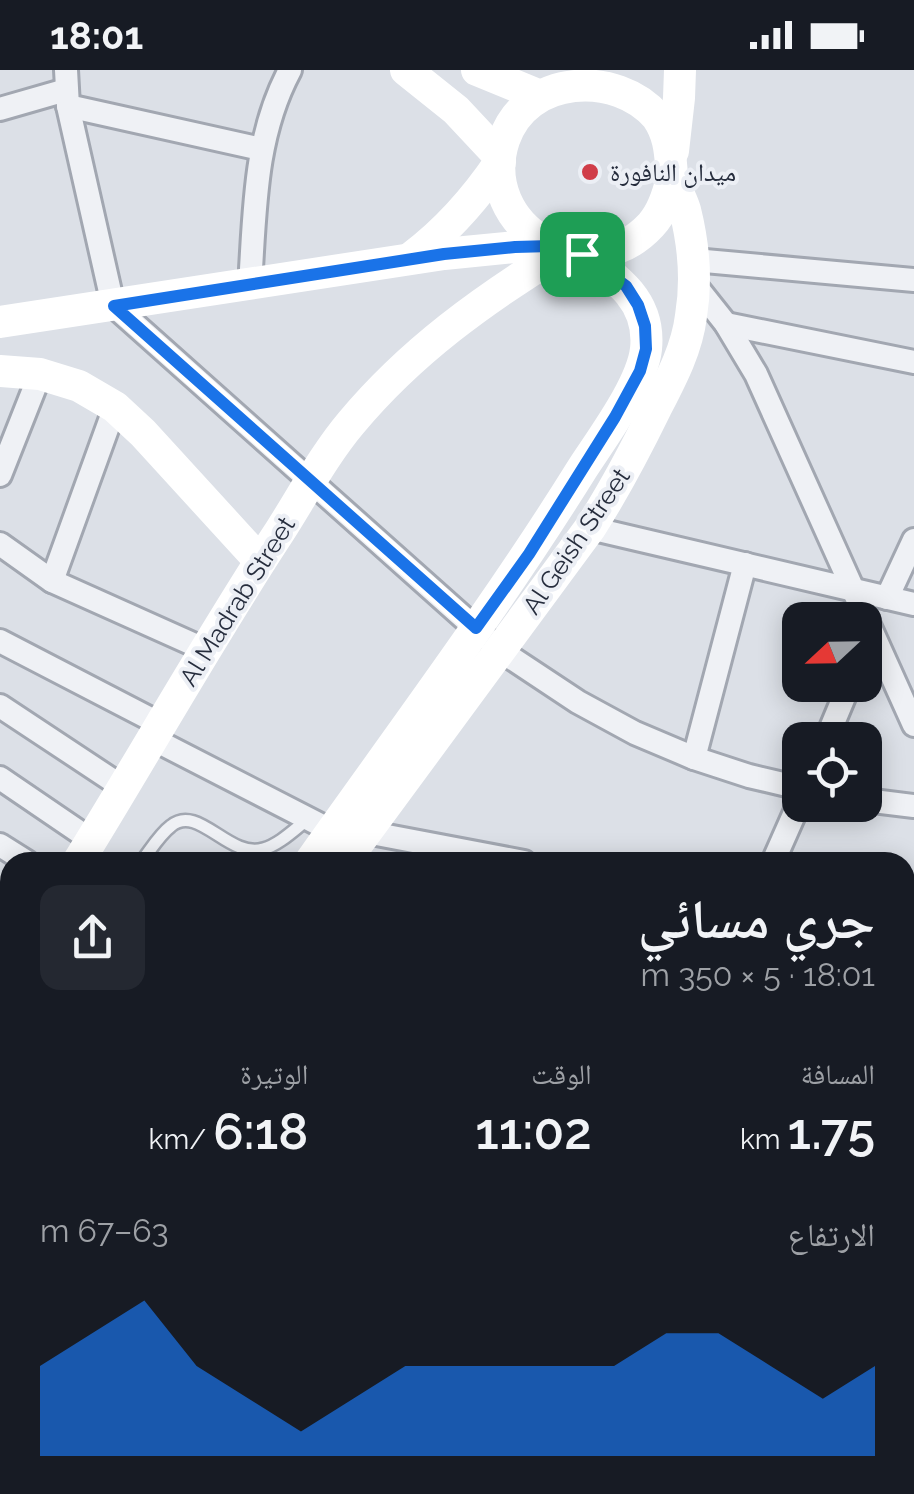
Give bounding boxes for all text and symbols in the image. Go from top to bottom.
text: 18:01 [50,13,143,58]
place label: ميدان النافورة [610,157,736,188]
marker: ميدان النافورة [579,161,601,183]
pin [540,212,625,297]
icon: arrive [555,227,610,282]
street label: Al Geish Street [516,462,636,620]
street label: Al Madrab Street [173,510,301,691]
north arrow [782,602,882,702]
map controls [782,602,882,822]
button: locate [782,722,882,822]
button: share [40,885,145,990]
text: جري مسائي [638,886,875,951]
text: 18:01 · 5 × 350 m [641,956,875,993]
text: الوتيرة [240,1058,308,1091]
text: الوقت [531,1058,592,1091]
text: المسافة [801,1058,875,1091]
text: 6:18 [213,1102,308,1161]
text: 11:02 [475,1102,592,1161]
text: 1.75 [788,1102,875,1161]
text: /km [149,1123,213,1156]
text: km [740,1123,788,1156]
text: 63–67 m [40,1212,169,1249]
text: الارتفاع [788,1216,875,1253]

